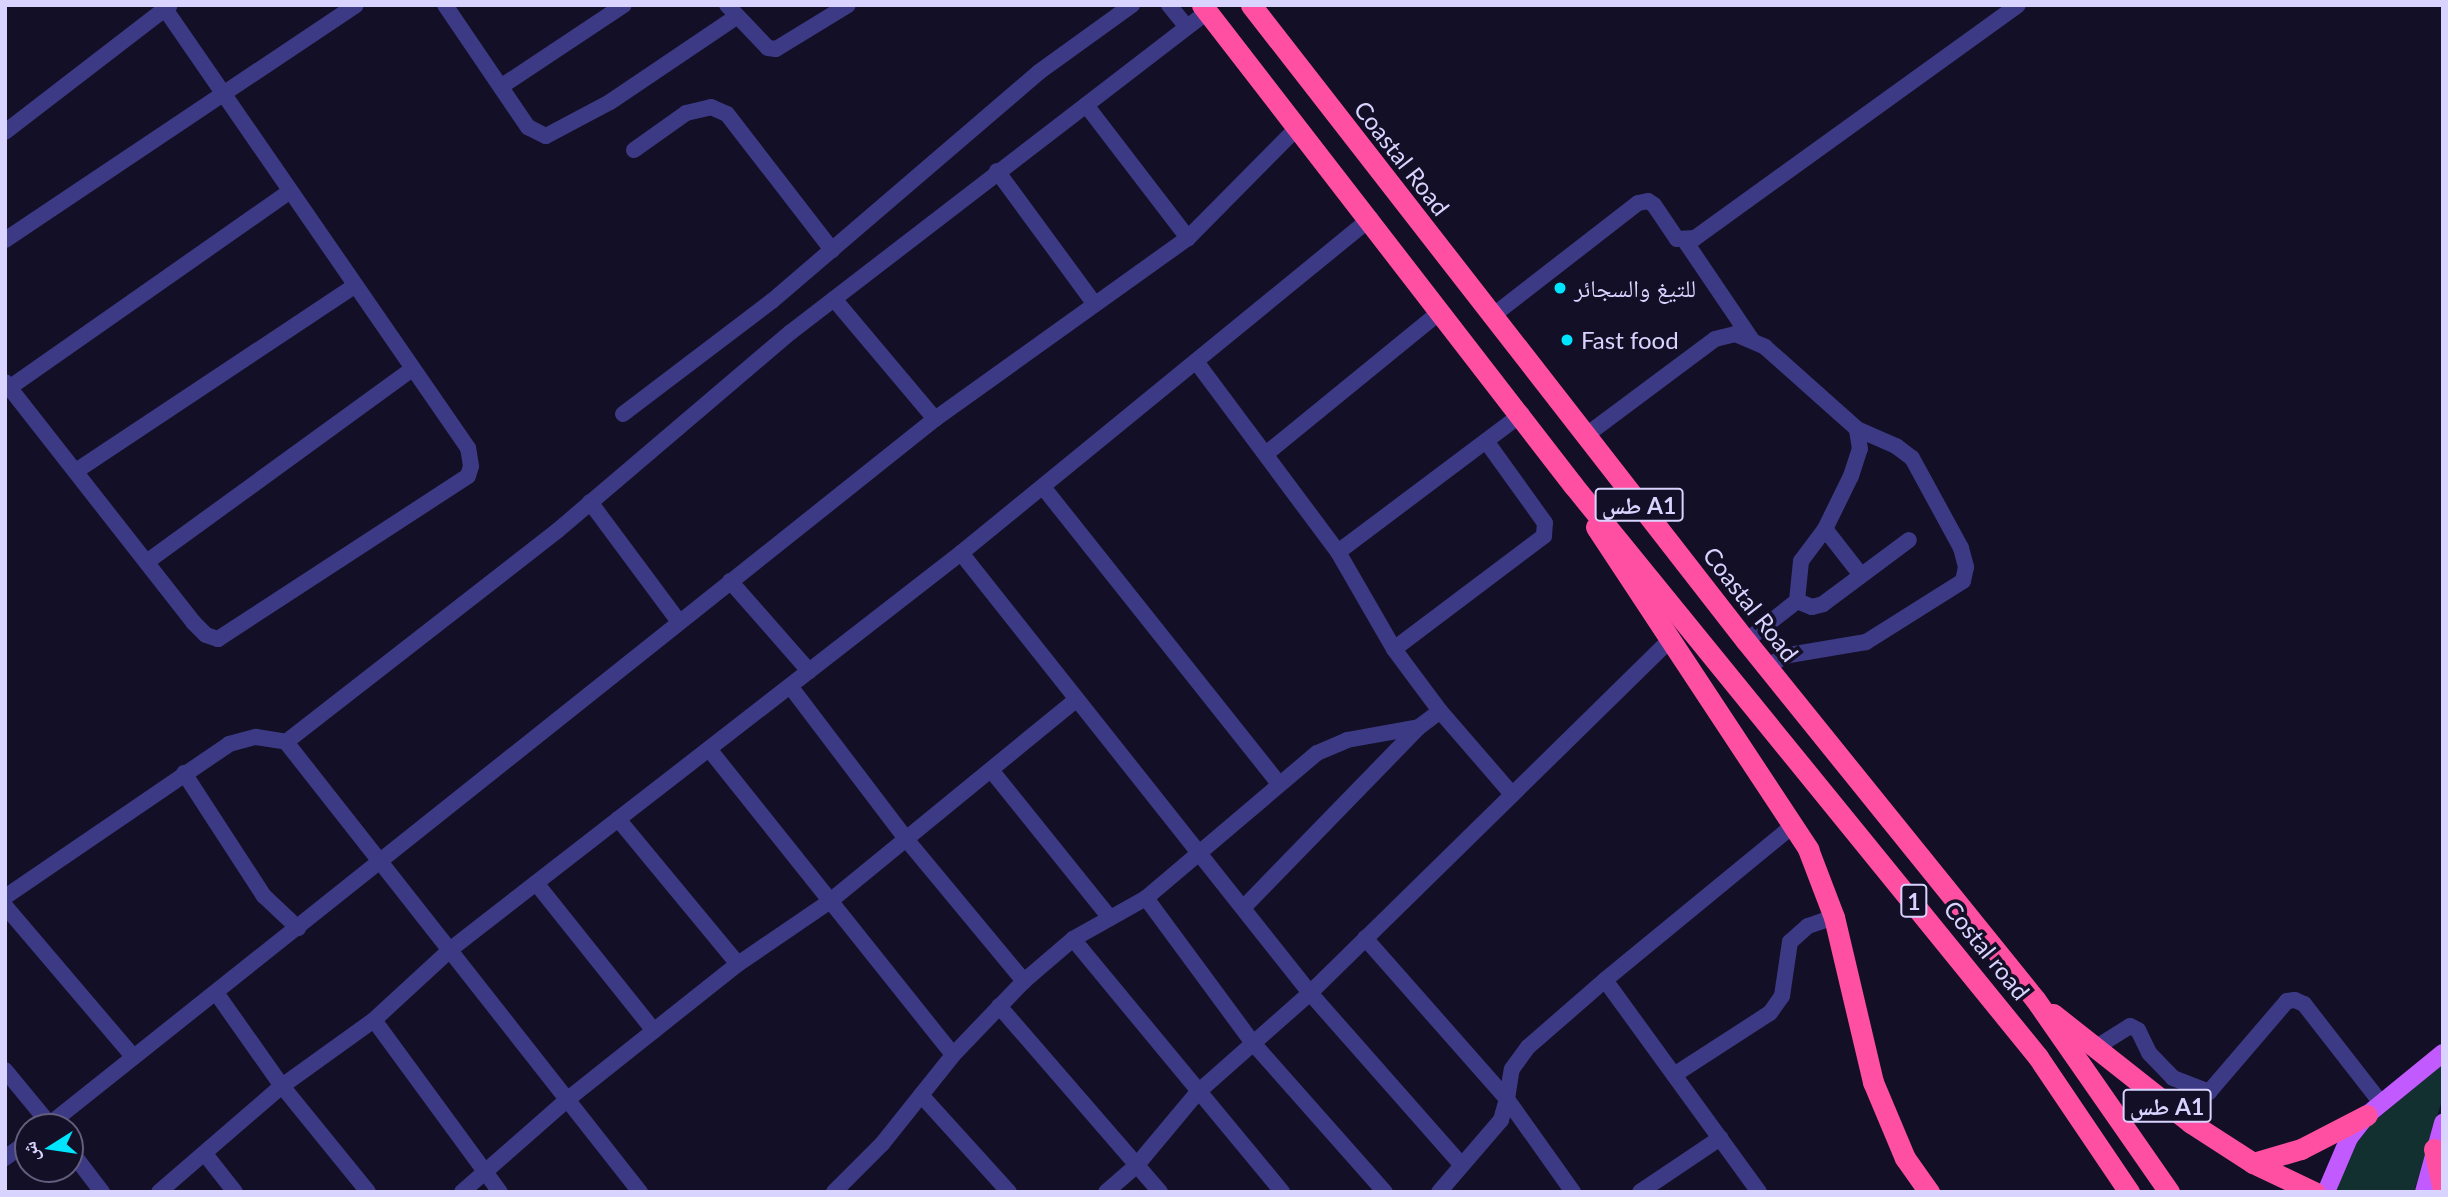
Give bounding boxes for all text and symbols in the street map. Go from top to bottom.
street label: Coastal Road [1348,95,1456,221]
place label: للتيغ والسجائر [1574,274,1696,302]
marker: للتيغ والسجائر [1552,280,1568,296]
place label: Fast food [1581,326,1679,354]
marker: Fast food [1559,332,1575,348]
road number: طس A1 [1594,485,1684,524]
street label: Coastal Road [1697,541,1805,667]
road number: 1 [1900,882,1928,920]
street label: Costal road [1938,895,2036,1005]
road number: طس A1 [2122,1086,2212,1126]
north arrow [14,1113,84,1183]
text: ش [17,1140,43,1164]

